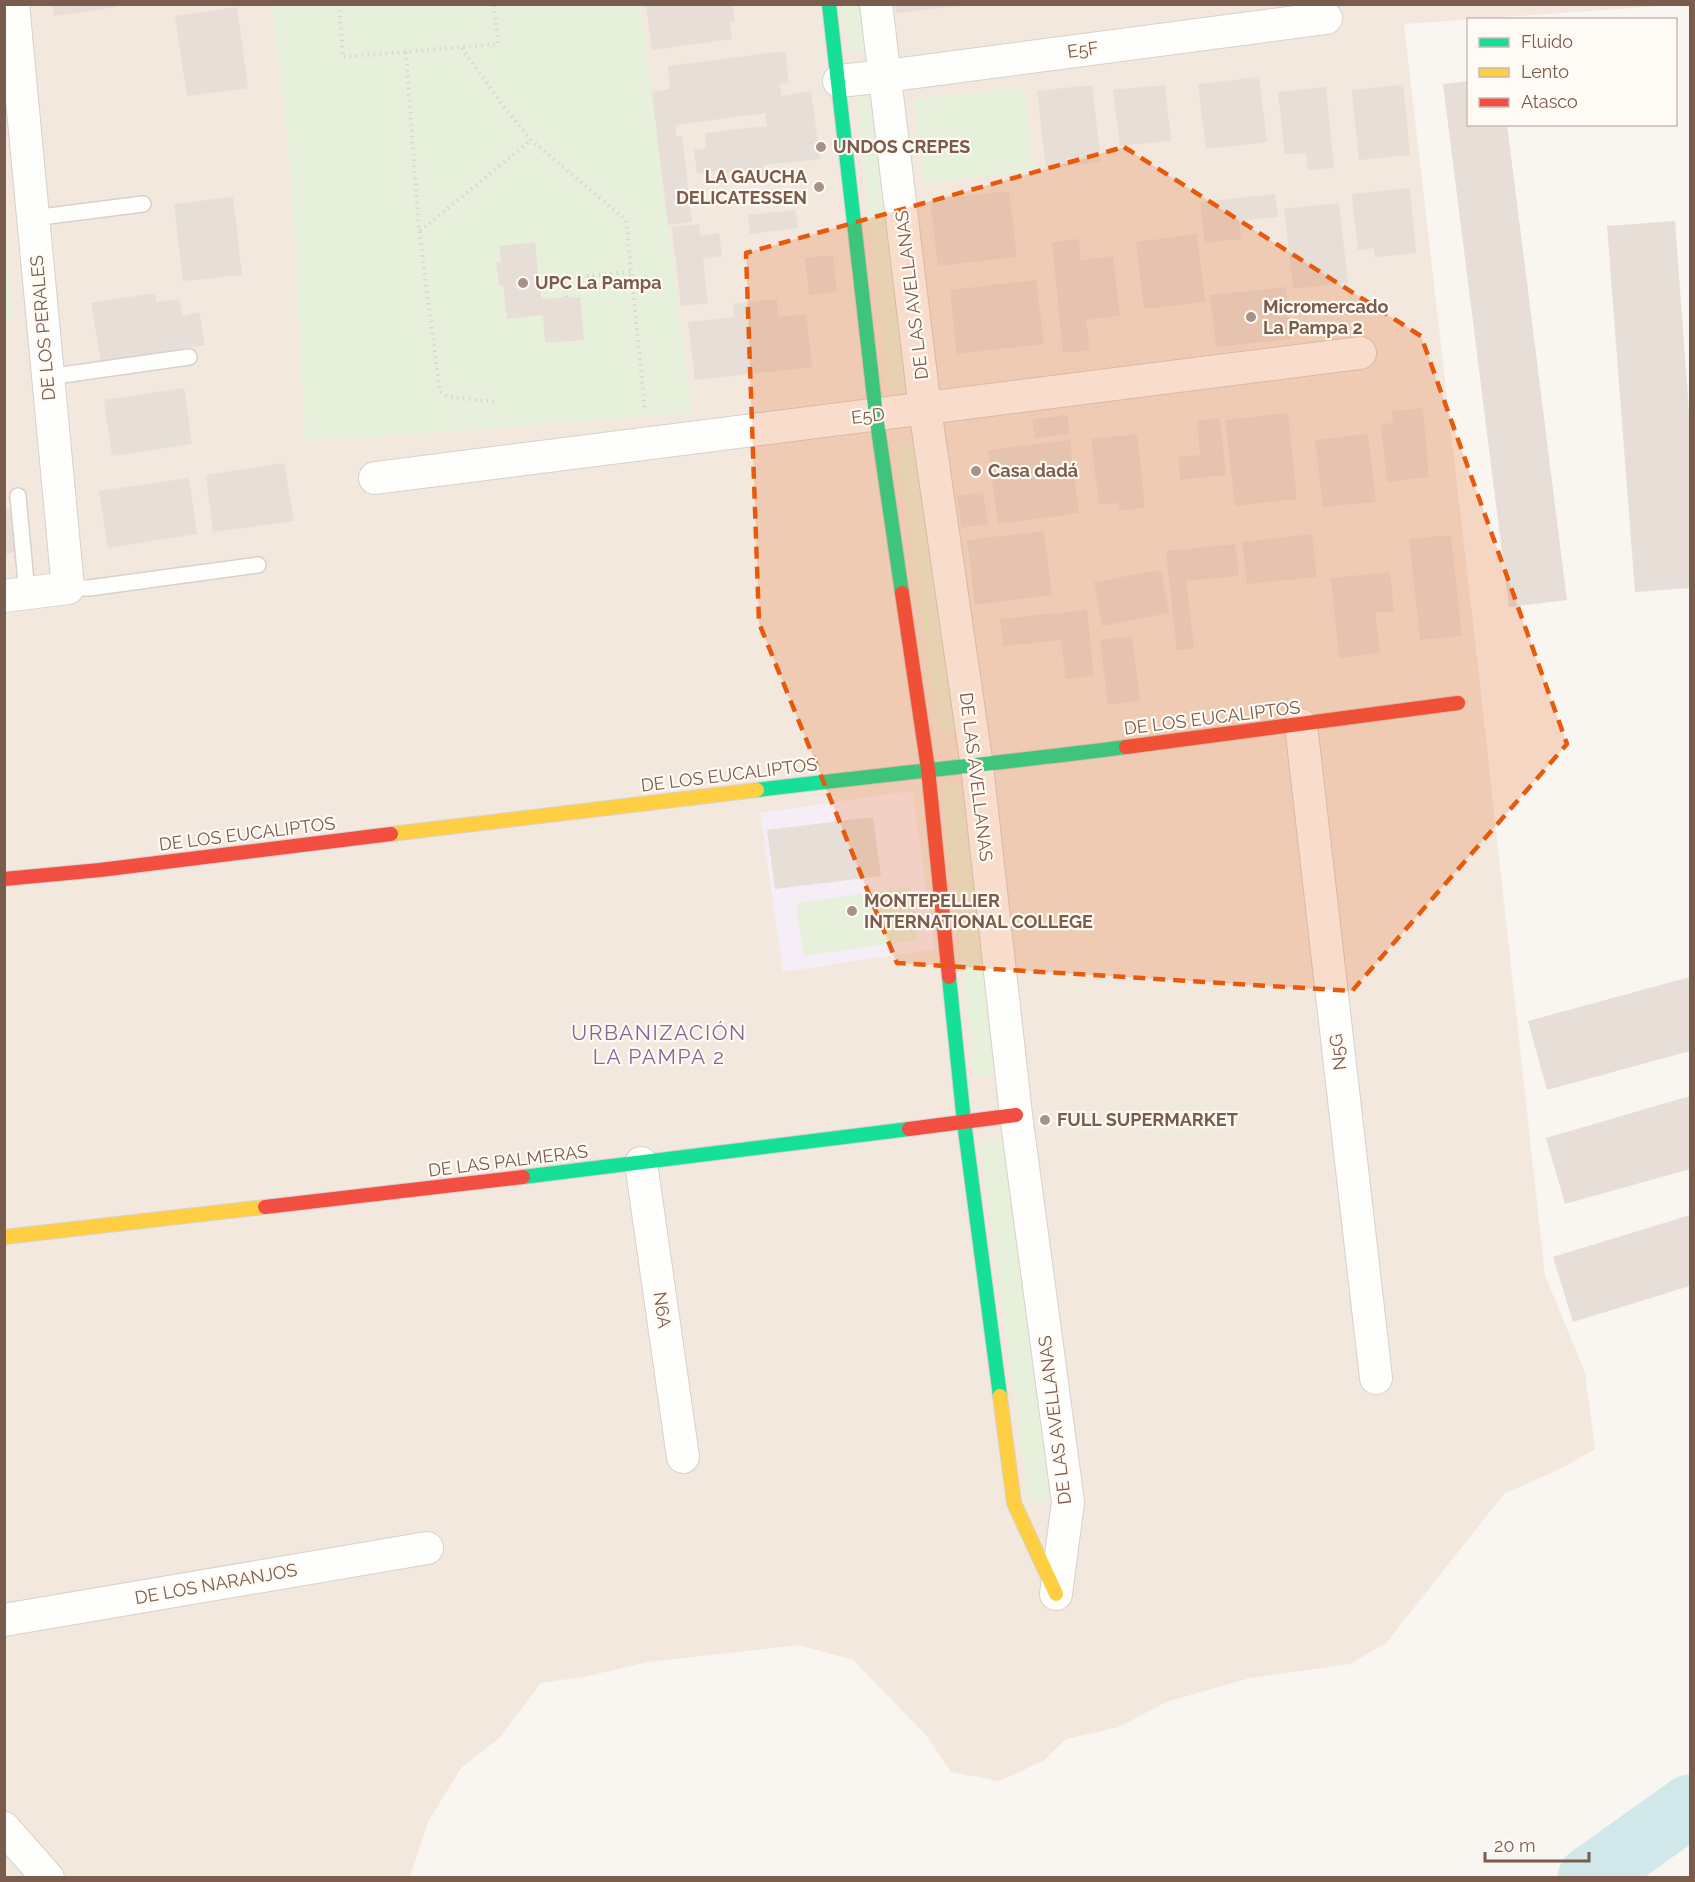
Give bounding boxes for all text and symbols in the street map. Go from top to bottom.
legend [1467,18,1677,126]
text: Fluido [1521,31,1573,52]
street label: E5F [1066,37,1100,62]
text: Lento [1521,61,1569,82]
text: Atasco [1521,91,1578,112]
place label: UNDOS CREPES [833,136,970,157]
marker: UNDOS CREPES [814,140,828,154]
place label: LA GAUCHA DELICATESSEN [676,166,808,208]
marker: LA GAUCHA DELICATESSEN [812,180,826,194]
street label: DE LAS AVELLANAS [891,209,932,381]
street label: DE LOS PERALES [26,254,59,402]
place label: UPC La Pampa [535,272,661,293]
marker: UPC La Pampa [516,276,530,290]
place label: Micromercado La Pampa 2 [1263,296,1389,338]
marker: Micromercado La Pampa 2 [1244,310,1258,324]
street label: E5D [850,403,886,428]
place label: Casa dadá [988,460,1078,481]
marker: Casa dadá [969,464,983,478]
street label: DE LAS AVELLANAS [956,691,997,863]
street label: DE LOS EUCALIPTOS [1123,696,1301,739]
street label: DE LOS EUCALIPTOS [640,753,818,796]
street label: DE LOS EUCALIPTOS [158,812,336,855]
place label: MONTEPELLIER INTERNATIONAL COLLEGE [864,890,1093,932]
marker: MONTEPELLIER INTERNATIONAL COLLEGE [845,904,859,918]
district label: URBANIZACIÓN LA PAMPA 2 [571,1020,747,1069]
street label: N5G [1325,1033,1350,1072]
place label: FULL SUPERMARKET [1057,1109,1238,1130]
marker: FULL SUPERMARKET [1038,1113,1052,1127]
street label: DE LAS PALMERAS [427,1140,589,1181]
street label: N6A [650,1290,675,1330]
street label: DE LAS AVELLANAS [1034,1334,1075,1506]
street label: DE LOS NARANJOS [133,1559,299,1608]
scale bar [1485,1825,1588,1863]
text: 20 m [1494,1835,1536,1856]

